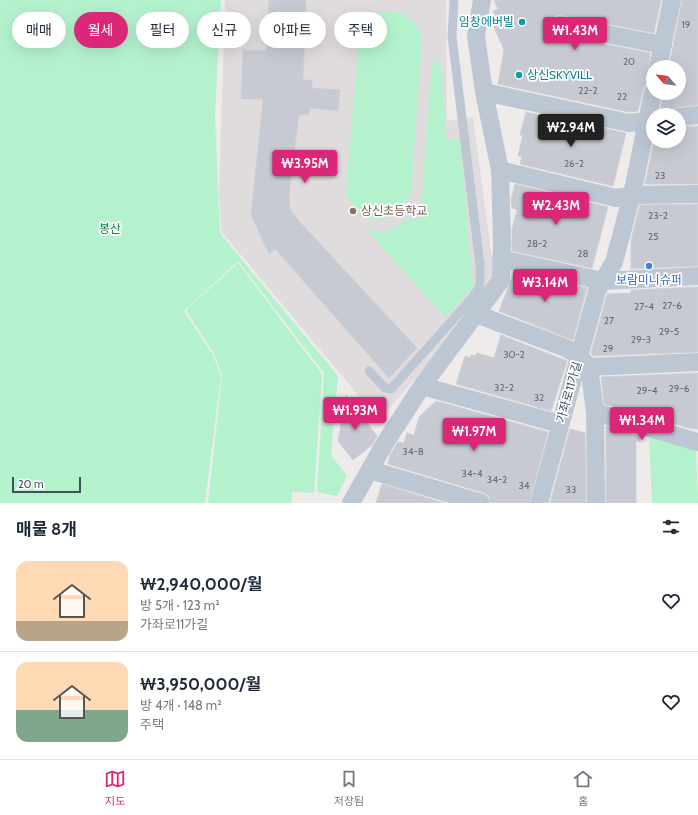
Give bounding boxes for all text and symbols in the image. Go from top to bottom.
chip: 매매 [12,12,66,48]
chip: 월세 [74,12,128,48]
chip: 필터 [136,12,189,48]
chip: 신규 [197,12,251,48]
chip: 아파트 [259,12,326,48]
chip: 주택 [334,12,387,48]
place label: 임창에버빌 [459,14,514,29]
marker: 임창에버빌 [517,17,527,27]
pin: ₩1.43M [542,17,608,51]
house number: 19 [682,18,691,31]
text: ₩1.43M [552,22,598,38]
house number: 20 [623,55,635,68]
north arrow [646,60,686,100]
map controls [646,60,686,148]
place label: 상신SKYVILL [527,67,592,82]
marker: 상신SKYVILL [514,70,524,80]
house number: 22-2 [578,84,598,97]
house number: 22 [617,90,627,103]
button: layers [646,108,686,148]
pin: ₩2.94M [538,114,604,148]
text: ₩2.94M [547,119,595,135]
pin: ₩3.95M [272,150,338,184]
text: ₩3.95M [281,155,329,171]
house number: 26-2 [564,157,584,170]
house number: 23 [655,169,665,182]
pin: ₩2.43M [523,192,589,226]
text: ₩2.43M [532,197,580,213]
place label: 상신초등학교 [361,203,427,218]
marker: 상신초등학교 [348,206,358,216]
house number: 23-2 [648,209,668,222]
park label: 봉산 [99,221,121,236]
house number: 25 [648,230,658,243]
house number: 28-2 [527,237,547,250]
house number: 28 [577,247,589,260]
marker: 보람미니슈퍼 [644,261,654,271]
pin: ₩3.14M [512,269,578,303]
place label: 보람미니슈퍼 [616,272,682,287]
text: ₩3.14M [522,274,568,290]
house number: 27-6 [662,299,682,312]
house number: 27-4 [634,300,654,313]
house number: 27 [604,314,614,327]
house number: 29-5 [659,325,679,338]
house number: 29-3 [631,333,651,346]
house number: 29 [603,342,614,355]
house number: 30-2 [503,348,525,361]
street label: 가좌로11가길 [553,360,584,424]
house number: 32-2 [494,381,514,394]
house number: 29-6 [669,382,690,395]
house number: 29-4 [637,384,658,397]
house number: 32 [534,391,544,404]
pin: ₩1.93M [322,397,388,431]
text: ₩1.93M [332,402,378,418]
pin: ₩1.34M [609,407,675,441]
text: ₩1.34M [619,412,665,428]
pin: ₩1.97M [441,418,507,452]
text: ₩1.97M [452,423,496,439]
house number: 34-8 [402,445,424,458]
house number: 34-4 [461,467,483,480]
house number: 34-2 [487,473,507,486]
scale bar [12,475,81,494]
text: 20 m [18,477,44,491]
house number: 34 [518,479,530,492]
house number: 33 [566,483,576,496]
icon: filters [660,516,682,538]
text: 매물 8개 [16,519,77,539]
text: ₩2,940,000/월 [140,574,262,594]
icon: home [48,577,96,625]
icon: heart [660,590,682,612]
text: 방 5개 · 123 m² [140,597,220,613]
text: 가좌로11가길 [140,616,208,632]
text: ₩3,950,000/월 [140,674,261,694]
icon: home [48,678,96,726]
icon: heart [660,691,682,713]
text: 방 4개 · 148 m² [140,697,222,713]
text: 주택 [140,716,164,732]
tab: 지도 [104,768,126,808]
tab: 저장됨 [334,768,364,808]
tab: 홈 [572,768,594,808]

